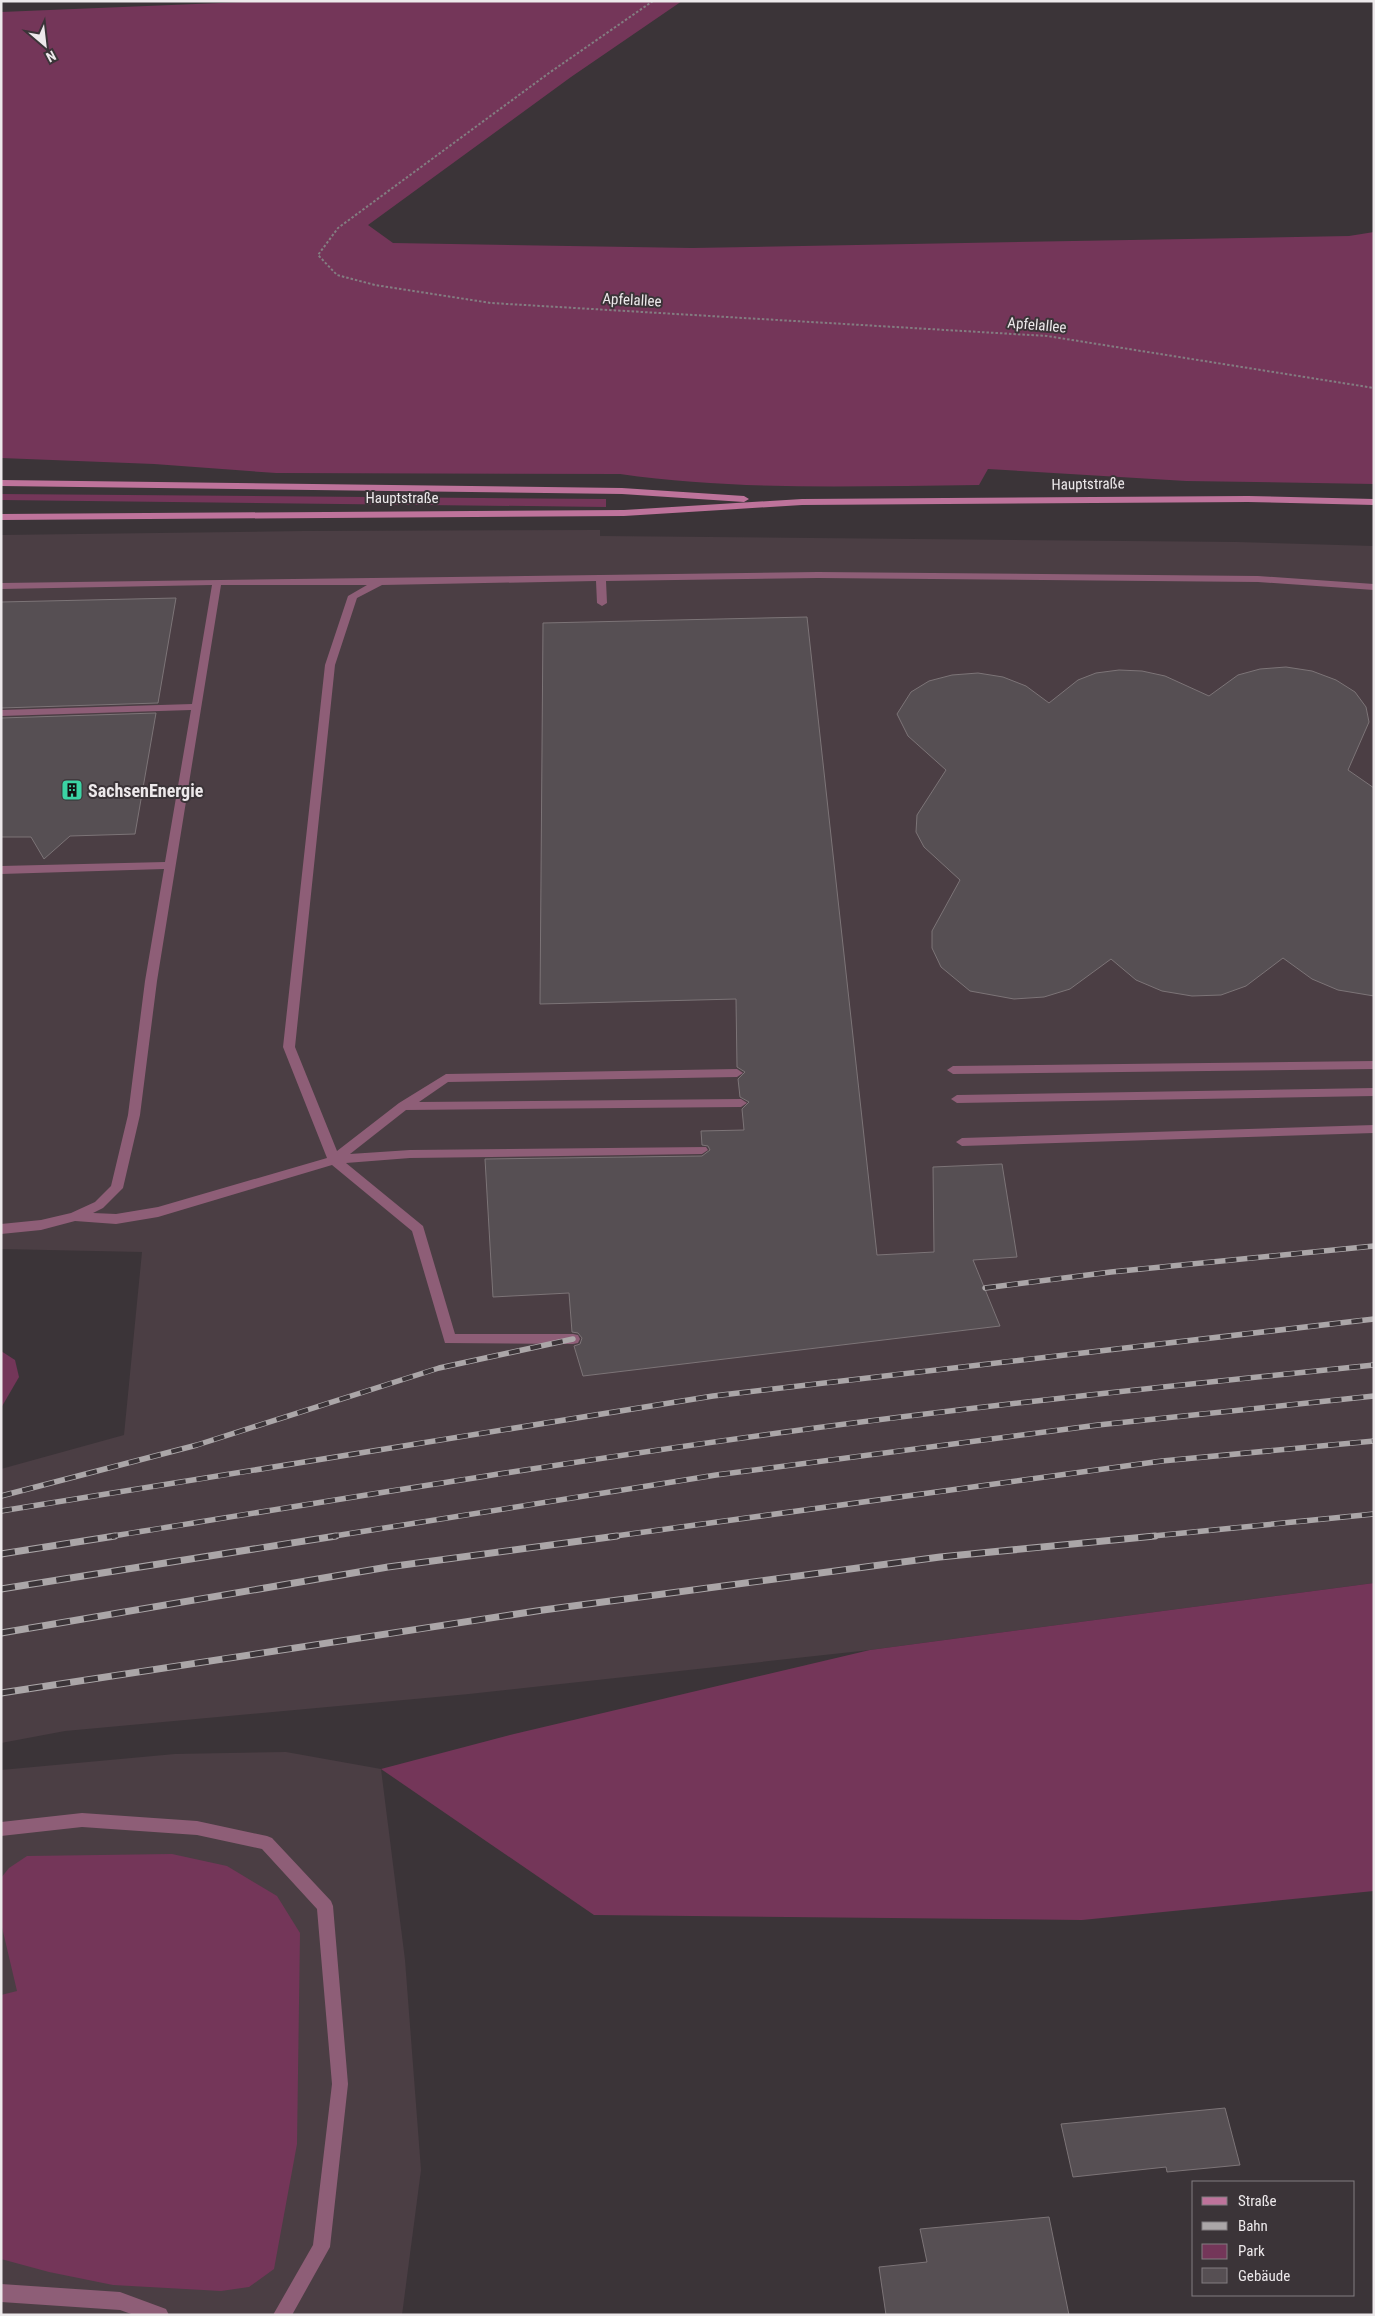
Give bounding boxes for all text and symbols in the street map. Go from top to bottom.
north arrow [20,20,70,70]
text: N [44,47,59,66]
street label: Apfelallee [602,289,662,311]
street label: Apfelallee [1007,313,1067,337]
street label: Hauptstraße [1051,474,1125,494]
street label: Hauptstraße [365,489,439,507]
building icon: SachsenEnergie [60,778,84,802]
place label: SachsenEnergie [88,780,204,801]
legend [1192,2181,1355,2296]
text: Straße [1238,2192,1277,2210]
text: Bahn [1238,2217,1268,2235]
text: Park [1238,2242,1265,2260]
text: Gebäude [1238,2267,1290,2285]

